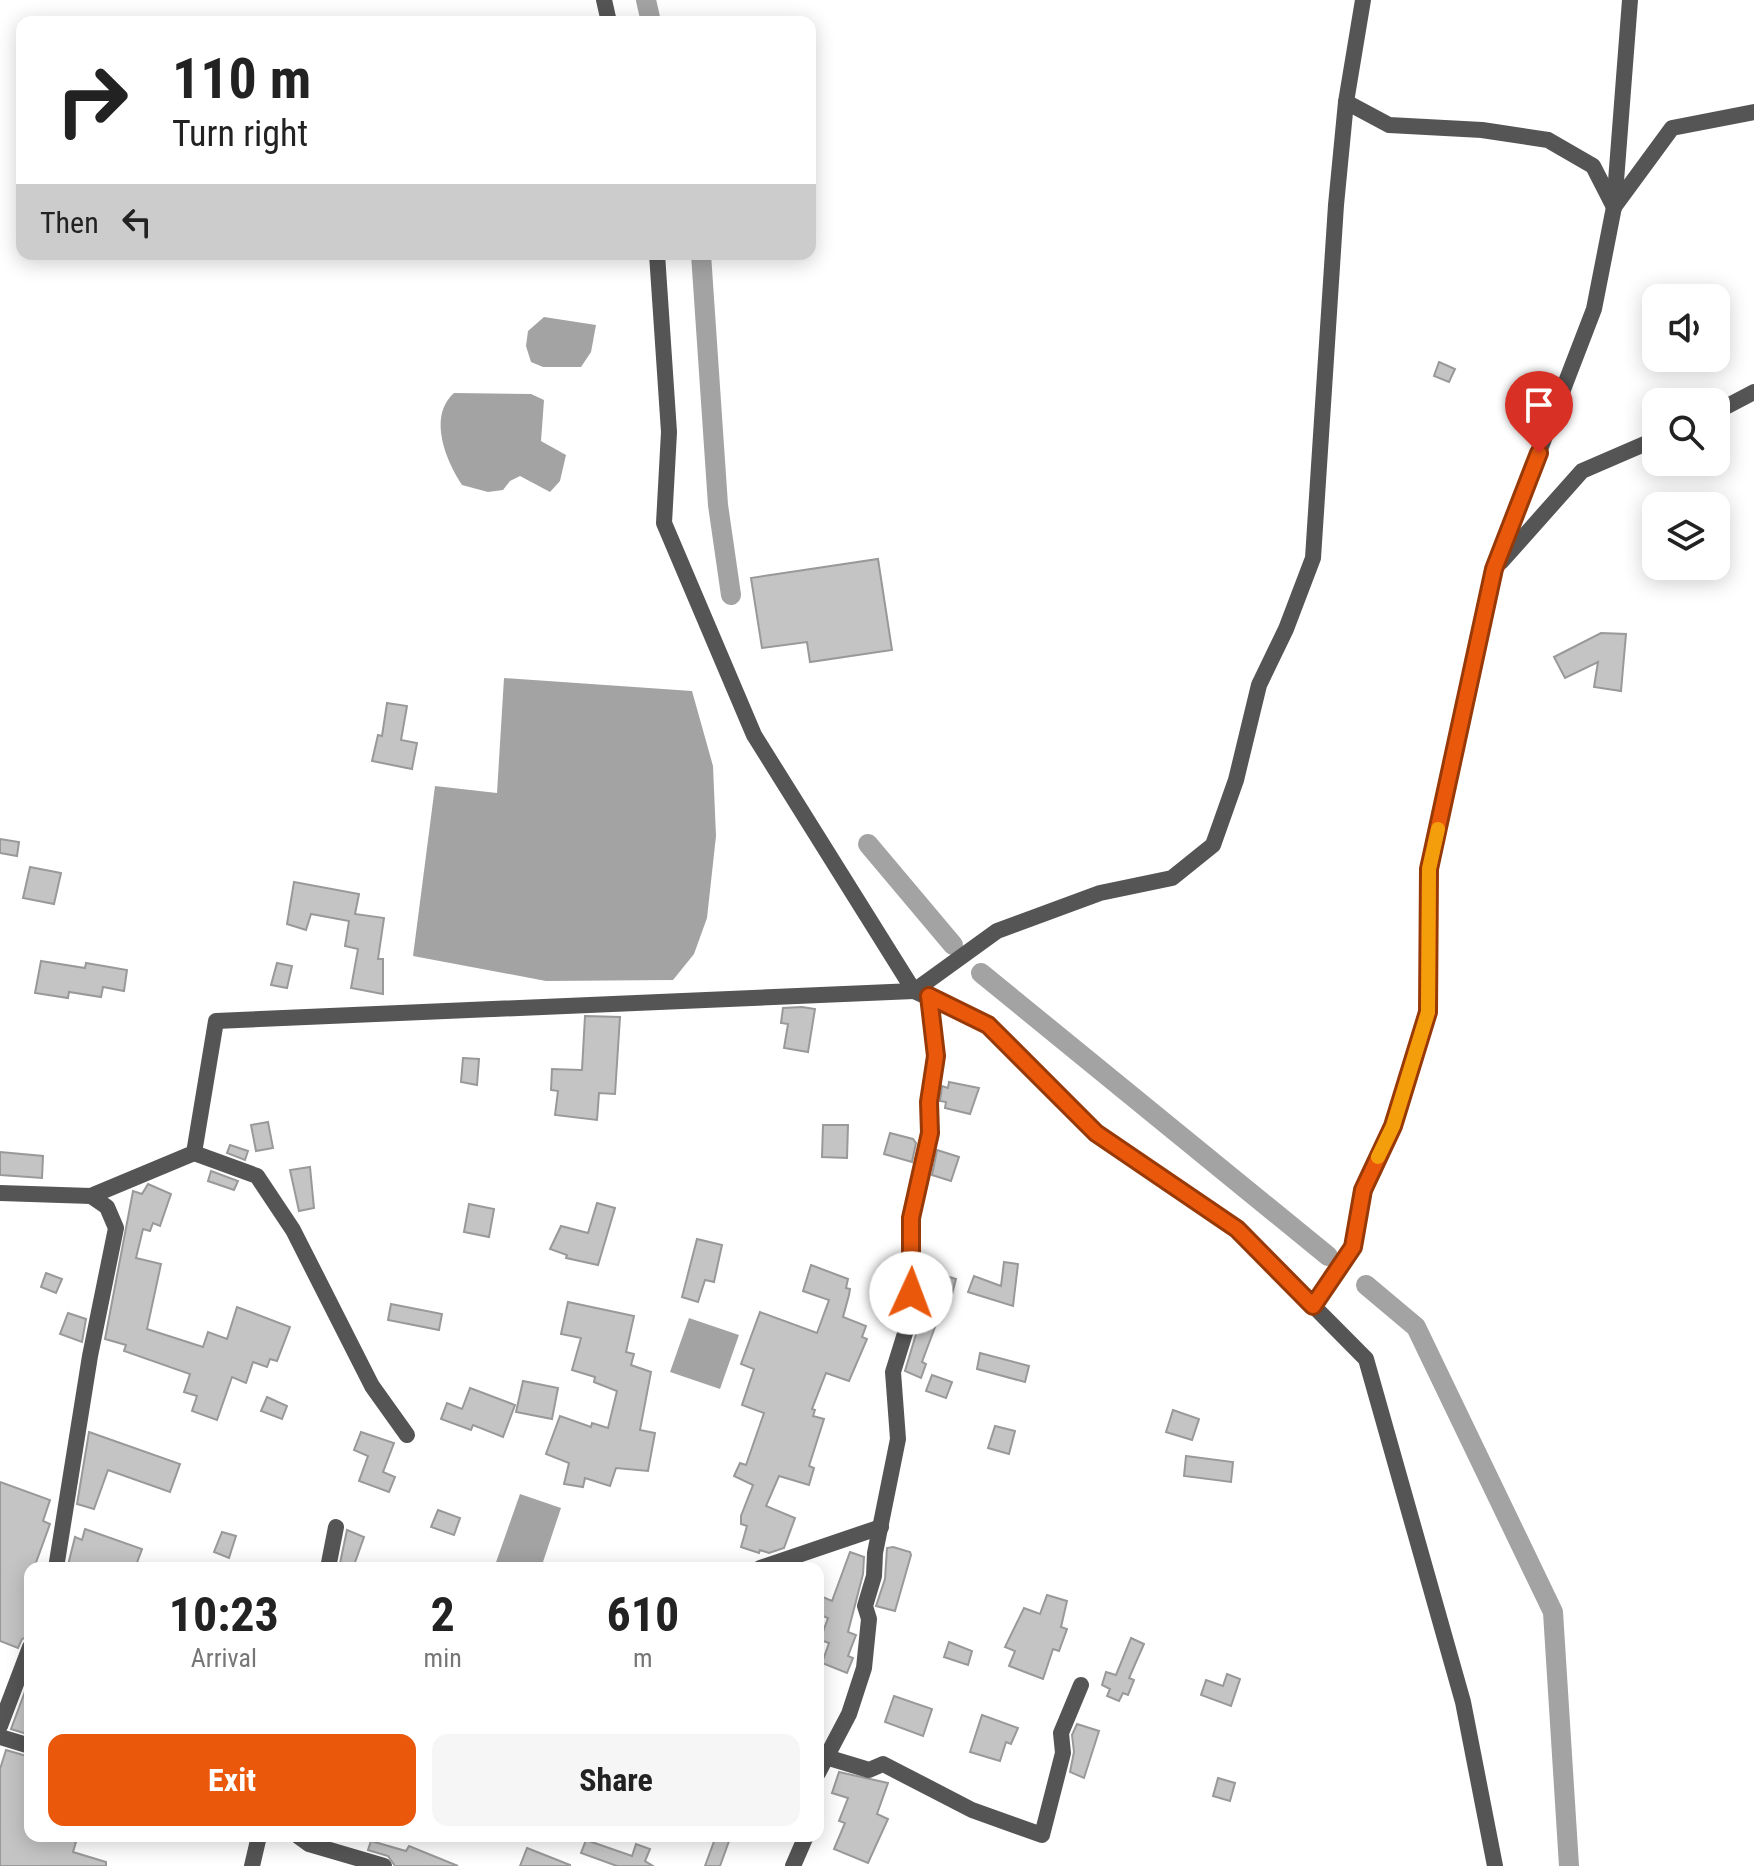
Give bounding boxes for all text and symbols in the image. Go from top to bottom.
text: 110 m [172,46,311,112]
icon: right [40,48,144,152]
text: Turn right [172,113,308,155]
icon: left [115,200,159,244]
text: Then [40,205,99,240]
map controls [1642,284,1730,580]
button: sound [1642,284,1730,372]
pin [1505,371,1573,453]
icon: arrive [1517,383,1561,427]
button: search [1642,388,1730,476]
button: layers [1642,492,1730,580]
position arrow [869,1251,953,1335]
text: 10:23 [169,1586,279,1643]
text: 2 [431,1586,455,1643]
text: 610 [606,1586,679,1643]
text: Arrival [191,1643,257,1673]
text: min [424,1643,462,1673]
text: m [633,1643,653,1673]
button: Exit [48,1734,416,1826]
button: Share [432,1734,800,1826]

